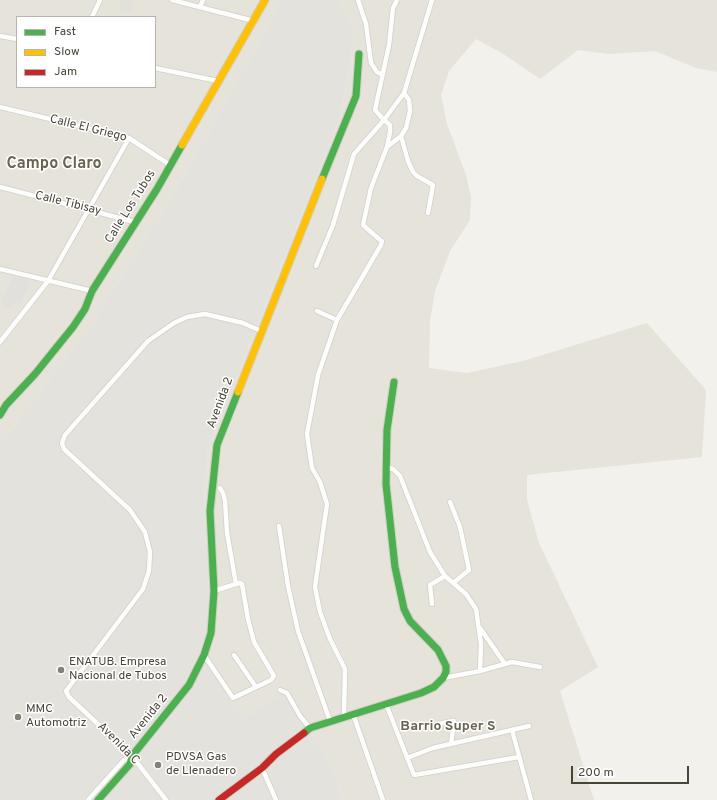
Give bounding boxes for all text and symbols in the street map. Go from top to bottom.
legend [16,16,156,88]
text: Fast [54,24,76,40]
text: Slow [54,44,80,60]
text: Jam [54,64,77,80]
street label: Calle El Griego [48,112,128,146]
district label: Campo Claro [7,155,101,175]
street label: Calle Los Tubos [103,168,159,246]
street label: Calle Tibisay [33,189,103,219]
street label: Avenida 2 [205,376,237,430]
place label: ENATUB. Empresa Nacional de Tubos [69,656,167,684]
marker: ENATUB. Empresa Nacional de Tubos [56,665,66,675]
street label: Avenida 2 [127,692,171,742]
place label: MMC Automotriz [26,703,87,731]
marker: MMC Automotriz [13,712,23,722]
district label: Barrio Super S [400,719,496,735]
street label: Avenida C [94,720,142,768]
place label: PDVSA Gas de Llenadero [166,751,236,779]
scale bar [573,758,691,784]
marker: PDVSA Gas de Llenadero [153,760,163,770]
text: 200 m [578,765,614,781]

